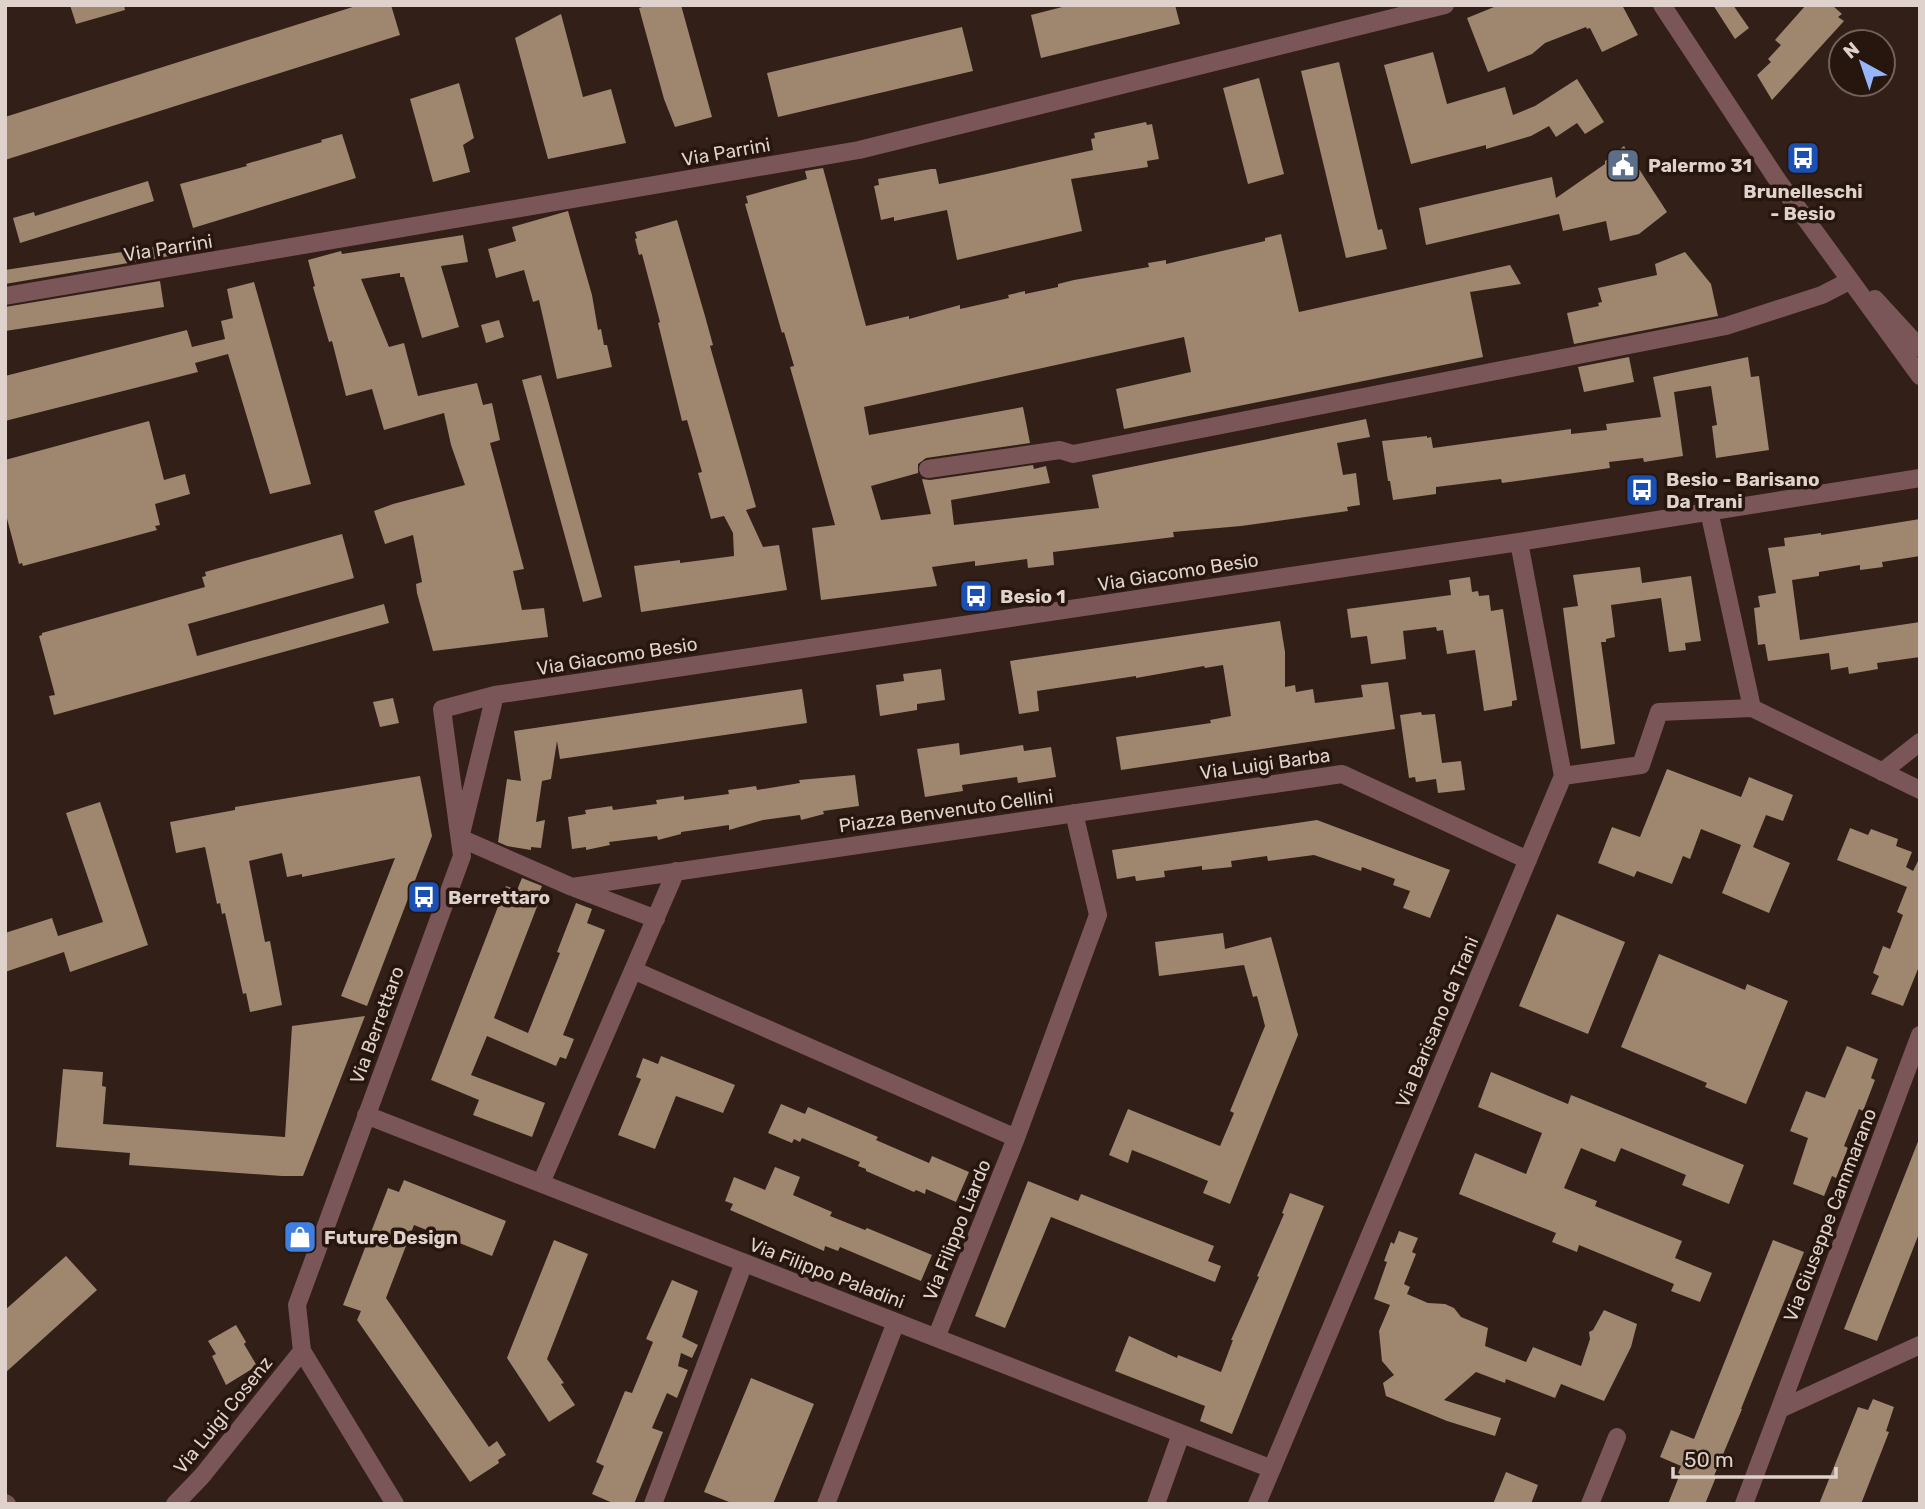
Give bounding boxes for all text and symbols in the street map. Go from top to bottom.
north arrow [1827,28,1897,98]
text: N [1839,37,1864,64]
street label: Via Parrini [680,133,772,171]
bus stop icon: Brunelleschi - Besio [1784,139,1822,177]
public building icon: Palermo 31 [1604,146,1642,184]
place label: Palermo 31 [1648,154,1752,177]
place label: Brunelleschi - Besio [1743,180,1863,225]
street label: Via Parrini [122,230,214,266]
place label: Besio - Barisano Da Trani [1666,468,1820,513]
bus stop icon: Besio - Barisano Da Trani [1623,471,1661,509]
street label: Via Giacomo Besio [1096,548,1260,596]
bus stop icon: Besio 1 [957,577,995,615]
place label: Besio 1 [1000,585,1066,608]
street label: Via Giacomo Besio [535,632,699,680]
street label: Via Luigi Barba [1198,743,1332,785]
street label: Piazza Benvenuto Cellini [837,785,1055,837]
bus stop icon: Berrettaro [405,878,443,916]
place label: Berrettaro [448,886,550,909]
street label: Via Barisano da Trani [1391,933,1483,1111]
street label: Via Berrettaro [345,963,409,1087]
street label: Via Giuseppe Cammarano [1779,1105,1881,1325]
street label: Via Filippo Liardo [918,1156,996,1304]
shop icon: Future Design [281,1218,319,1256]
place label: Future Design [324,1226,458,1249]
street label: Via Filippo Paladini [746,1233,908,1313]
street label: Via Luigi Cosenz [169,1352,277,1478]
scale bar [1673,1436,1836,1480]
text: 50 m [1684,1447,1734,1472]

